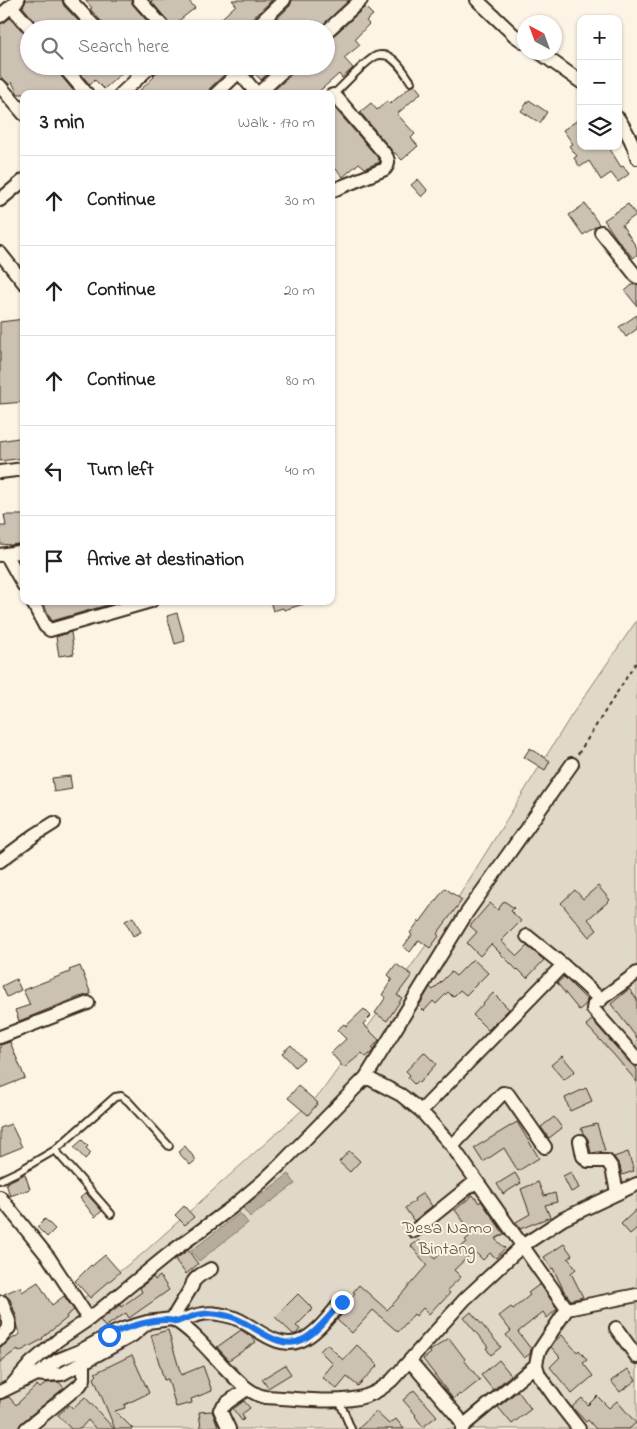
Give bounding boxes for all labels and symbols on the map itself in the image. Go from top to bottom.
north arrow [517,15,562,60]
park label: Desa Namo Bintang [401,1216,492,1264]
route end [331,1291,354,1314]
route start [98,1324,121,1347]

